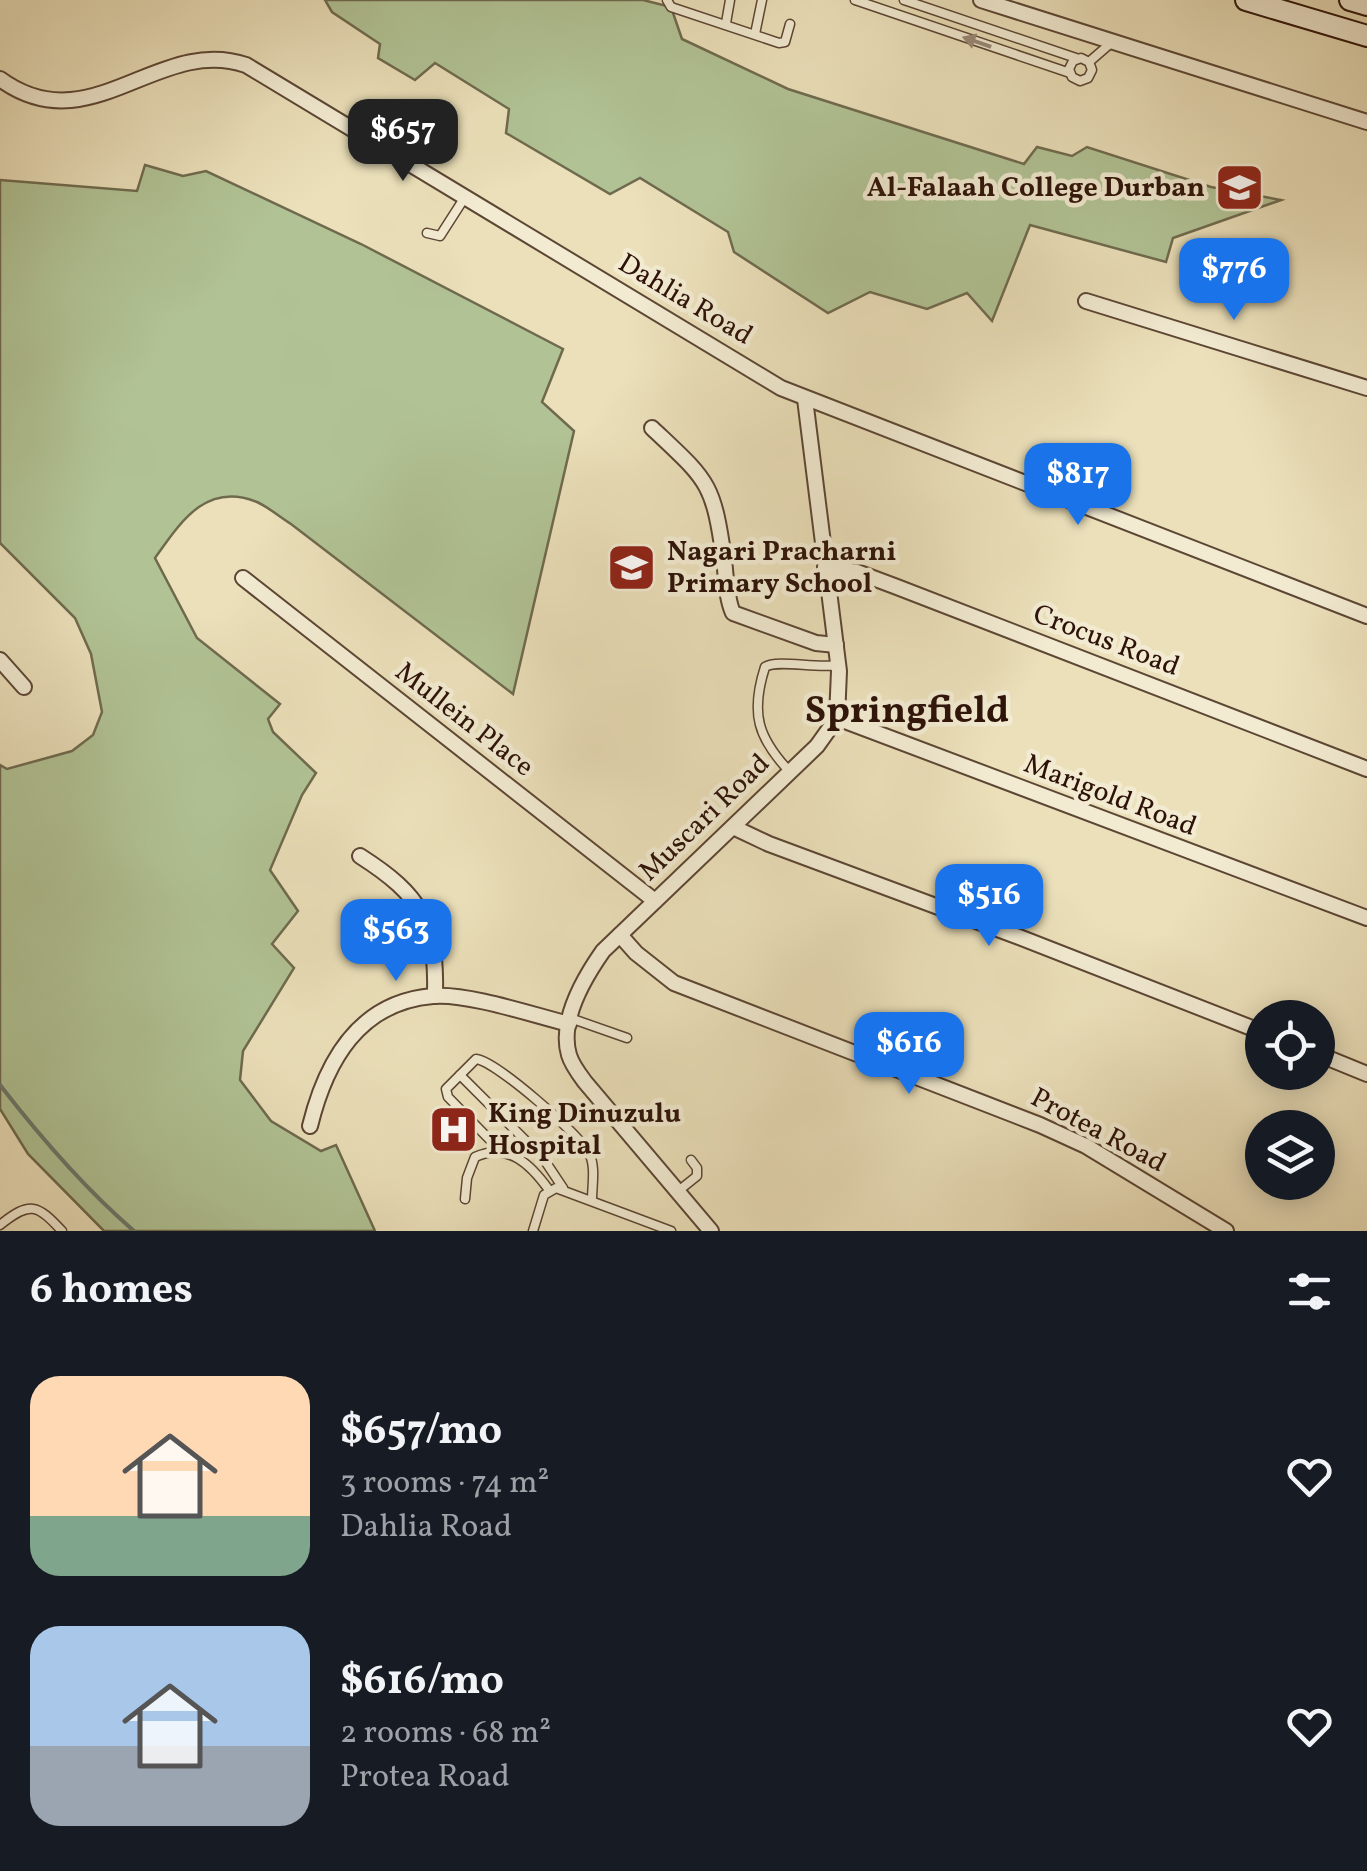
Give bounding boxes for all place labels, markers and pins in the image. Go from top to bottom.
pin: $657 [344,99,462,184]
school or university icon: Al-Falaah College Durban [1214,162,1266,214]
place label: Al-Falaah College Durban [867,169,1205,208]
pin: $776 [1175,238,1293,323]
pin: $817 [1019,443,1137,528]
place label: Nagari Pracharni Primary School [667,533,896,604]
school or university icon: Nagari Pracharni Primary School [606,542,658,594]
pin: $516 [930,864,1048,949]
pin: $563 [337,899,455,984]
pin: $616 [850,1012,968,1097]
place label: King Dinuzulu Hospital [488,1095,681,1166]
hospital icon: King Dinuzulu Hospital [427,1104,479,1156]

